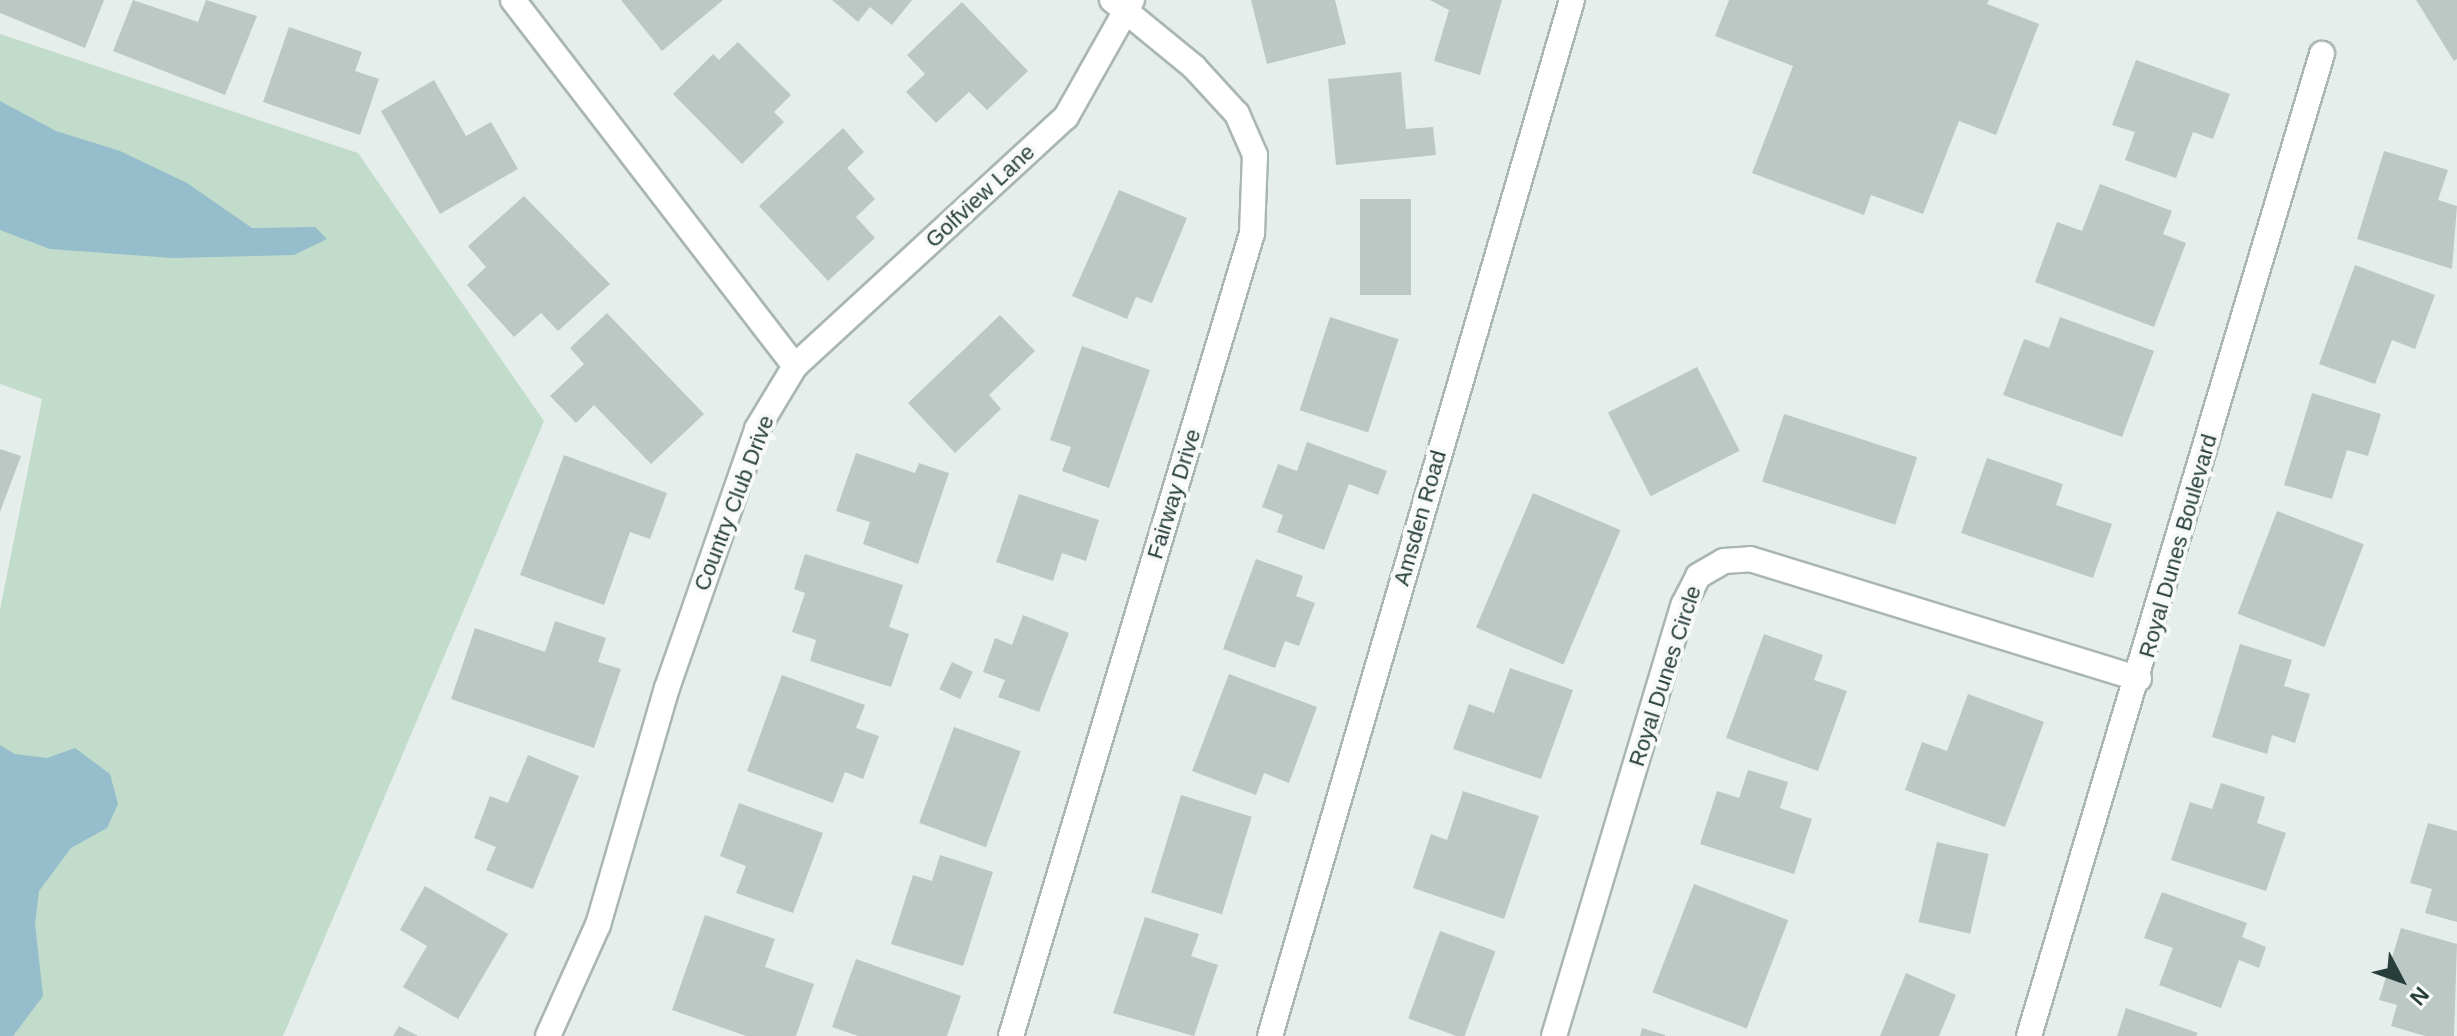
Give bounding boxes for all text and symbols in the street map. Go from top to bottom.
street label: Golfview Lane [920,139,1040,253]
street label: Country Club Drive [688,412,780,594]
street label: Fairway Drive [1142,426,1206,562]
street label: Royal Dunes Boulevard [2133,431,2223,661]
street label: Amsden Road [1388,447,1452,589]
street label: Royal Dunes Circle [1623,582,1707,770]
north arrow [2361,940,2441,1020]
text: N [2405,982,2434,1010]

